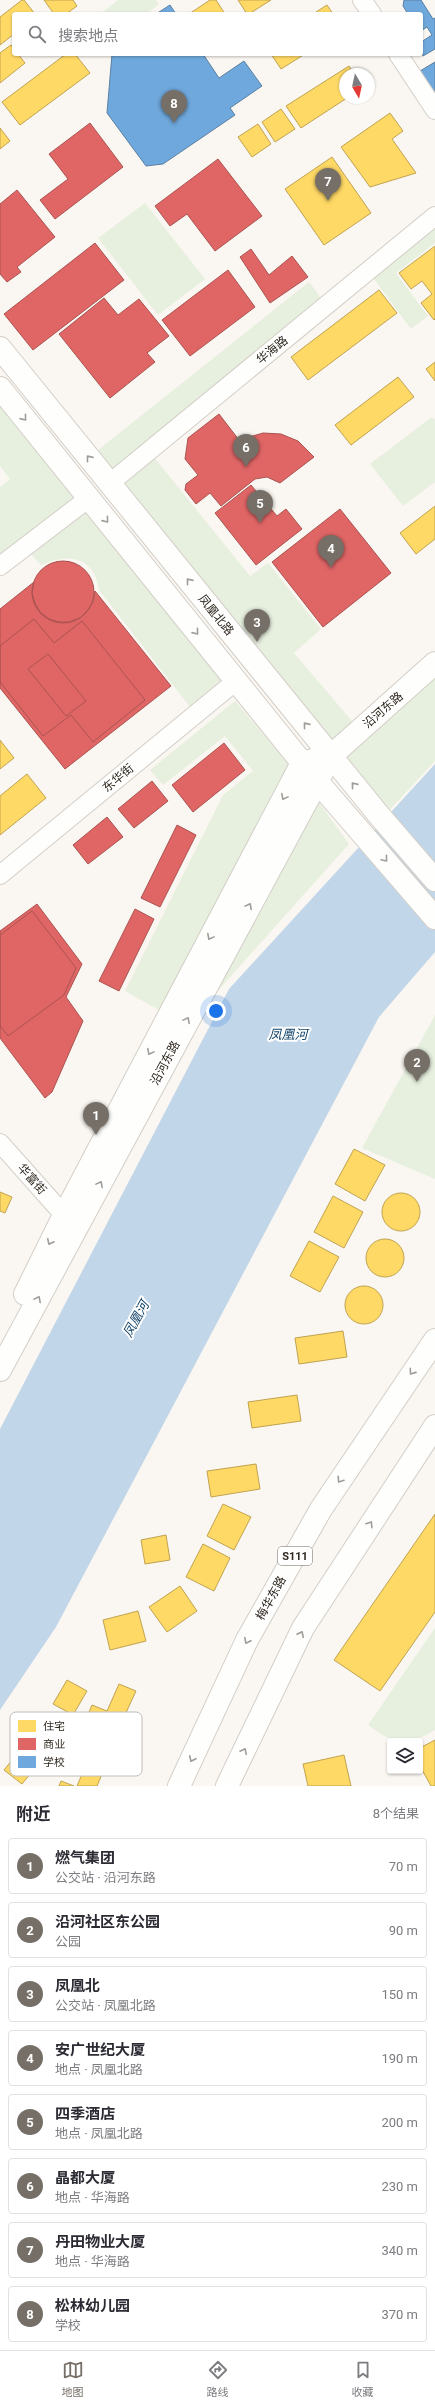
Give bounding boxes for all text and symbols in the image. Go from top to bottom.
search box [12,12,423,56]
icon: search [26,23,48,45]
text: 搜索地点 [58,27,118,45]
north arrow [339,68,375,104]
pin: 8 [161,90,187,123]
pin: 7 [315,168,341,201]
street label: 华海路 [254,333,290,367]
one-way arrow [20,414,27,421]
pin: 6 [233,434,259,467]
one-way arrow [87,456,94,463]
pin: 5 [247,490,273,523]
one-way arrow [101,515,108,522]
pin: 4 [318,535,344,568]
one-way arrow [186,578,193,586]
street label: 凤凰北路 [195,592,237,638]
pin: 3 [244,609,270,642]
one-way arrow [192,627,199,634]
street label: 沿河东路 [360,689,406,731]
one-way arrow [303,723,310,730]
street label: 东华街 [100,761,136,795]
one-way arrow [352,782,359,789]
one-way arrow [281,793,289,800]
one-way arrow [380,854,387,861]
one-way arrow [244,903,251,910]
one-way arrow [207,933,215,940]
your location [206,1001,226,1021]
one-way arrow [183,1017,190,1025]
water label: 凤凰河 [268,1027,310,1042]
street label: 沿河东路 [148,1039,182,1087]
one-way arrow [147,1048,154,1055]
pin: 2 [404,1049,430,1082]
pin: 1 [83,1102,109,1135]
street label: 华富街 [15,1161,49,1197]
one-way arrow [95,1181,102,1189]
one-way arrow [48,1237,55,1245]
one-way arrow [34,1296,41,1303]
water label: 凤凰河 [120,1296,153,1340]
one-way arrow [409,1368,417,1375]
one-way arrow [337,1476,345,1483]
one-way arrow [365,1521,373,1528]
road number: S111 [278,1547,312,1565]
street label: 梅华东路 [253,1574,289,1622]
one-way arrow [296,1631,303,1638]
one-way arrow [244,1637,252,1644]
legend [10,1712,142,1776]
text: 住宅 [43,1720,65,1733]
text: 商业 [43,1738,65,1751]
map controls [387,1738,423,1774]
button: layers [387,1738,423,1774]
one-way arrow [239,1748,247,1755]
one-way arrow [189,1755,197,1762]
text: 学校 [43,1756,65,1769]
text: 附近 [16,1804,50,1824]
text: 8个结果 [373,1806,419,1821]
text: 燃气集团 [55,1849,115,1867]
text: 1 [26,1859,34,1874]
text: 70 m [389,1859,418,1874]
text: 公交站 · 沿河东路 [55,1870,156,1885]
text: 沿河社区东公园 [55,1913,160,1931]
text: 2 [26,1923,34,1938]
text: 90 m [389,1923,418,1938]
text: 公园 [55,1934,81,1949]
text: 凤凰北 [55,1977,100,1995]
text: 3 [26,1987,34,2002]
text: 150 m [381,1987,418,2002]
text: 公交站 · 凤凰北路 [55,1998,156,2013]
text: 安广世纪大厦 [55,2041,145,2059]
text: 4 [26,2051,34,2066]
text: 190 m [381,2051,418,2066]
text: 地点 · 凤凰北路 [55,2062,143,2077]
text: 四季酒店 [55,2105,115,2123]
text: 5 [26,2115,34,2130]
text: 200 m [381,2115,418,2130]
text: 地点 · 凤凰北路 [55,2126,143,2141]
text: 晶都大厦 [55,2169,115,2187]
text: 6 [26,2179,34,2194]
text: 230 m [381,2179,418,2194]
text: 地点 · 华海路 [55,2190,130,2205]
text: 丹田物业大厦 [55,2233,145,2251]
text: 7 [26,2243,34,2258]
text: 340 m [381,2243,418,2258]
text: 地点 · 华海路 [55,2254,130,2269]
text: 松林幼儿园 [55,2297,130,2315]
text: 8 [26,2307,34,2322]
text: 370 m [381,2307,418,2322]
text: 学校 [55,2318,81,2333]
tab: 地图 [62,2359,84,2399]
tab: 路线 [207,2359,229,2399]
tab: 收藏 [352,2359,374,2399]

